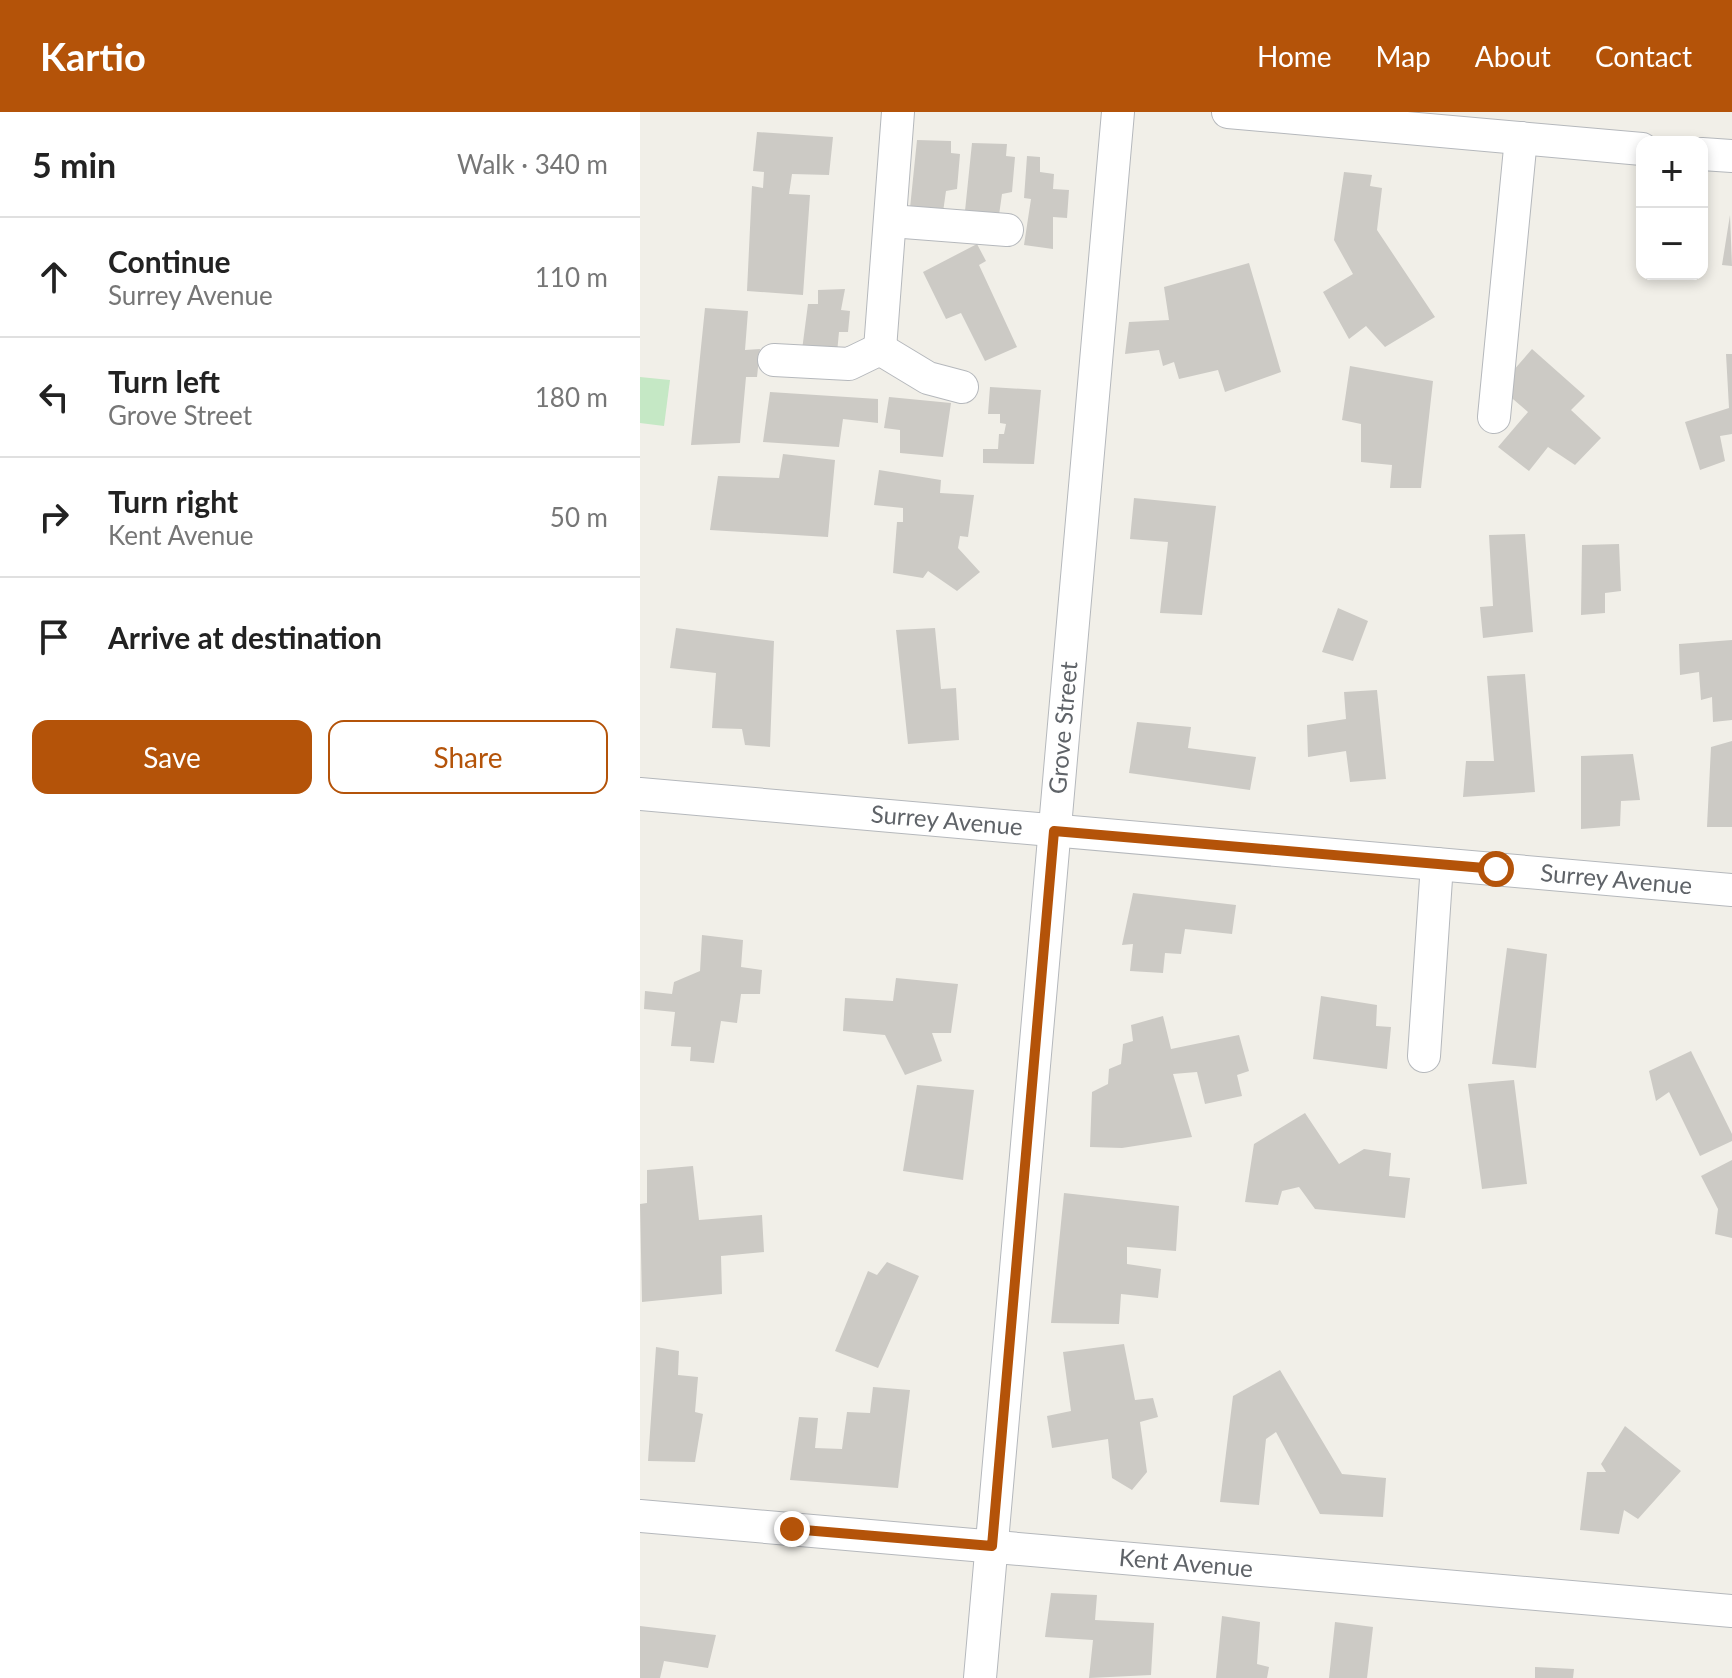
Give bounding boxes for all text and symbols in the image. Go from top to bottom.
text: Kartio [40,33,146,79]
text: Home [1257,39,1332,73]
text: Map [1376,39,1431,73]
text: About [1475,39,1551,73]
text: Contact [1595,39,1692,73]
map controls [1636,136,1708,280]
button: + [1636,136,1708,208]
text: 5 min [32,144,116,185]
text: Walk · 340 m [457,148,608,180]
button: − [1636,208,1708,280]
text: Continue [108,243,231,279]
icon: ahead [32,255,76,299]
text: 110 m [535,261,608,293]
text: Surrey Avenue [108,279,273,311]
text: Turn left [108,363,220,399]
icon: left [32,375,76,419]
text: 180 m [535,381,608,413]
text: Grove Street [108,399,252,431]
text: Turn right [108,483,238,519]
icon: right [32,495,76,539]
text: 50 m [550,501,608,533]
text: Kent Avenue [108,519,253,551]
icon: arrive [32,615,76,659]
text: Arrive at destination [108,619,382,655]
street label: Grove Street [1042,660,1083,795]
button: Save [32,720,312,794]
button: Share [328,720,608,794]
street label: Surrey Avenue [870,798,1024,841]
route start [1478,851,1514,887]
street label: Surrey Avenue [1539,857,1693,899]
route end [774,1511,810,1547]
street label: Kent Avenue [1118,1542,1254,1582]

